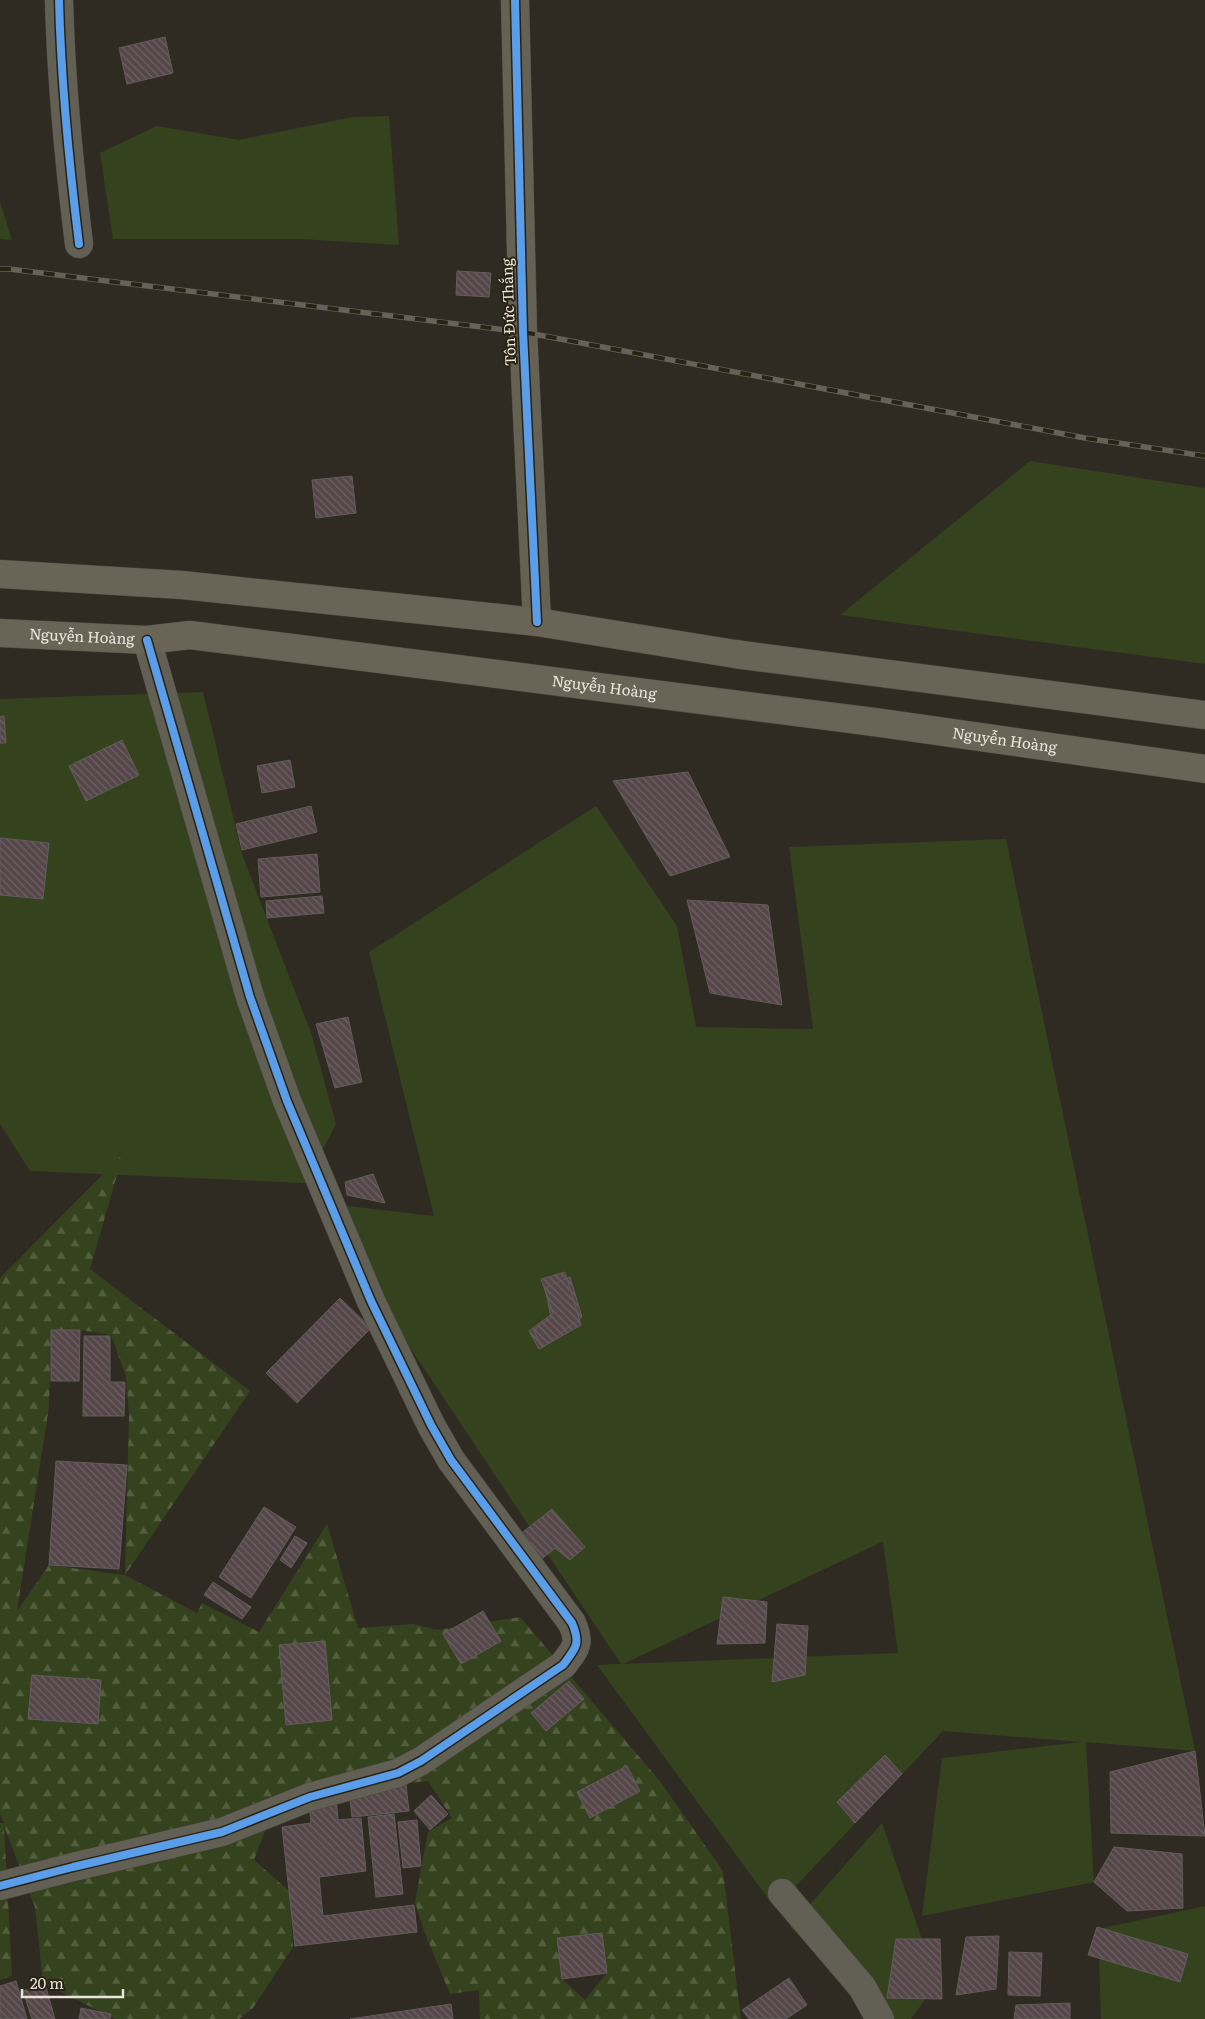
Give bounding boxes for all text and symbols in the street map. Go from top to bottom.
street label: Tôn Đức Thắng [494,257,521,366]
street label: Nguyễn Hoàng [29,621,136,649]
street label: Nguyễn Hoàng [551,668,659,704]
street label: Nguyễn Hoàng [951,720,1059,758]
scale bar [22,1966,124,1998]
text: 20 m [30,1971,64,1994]

